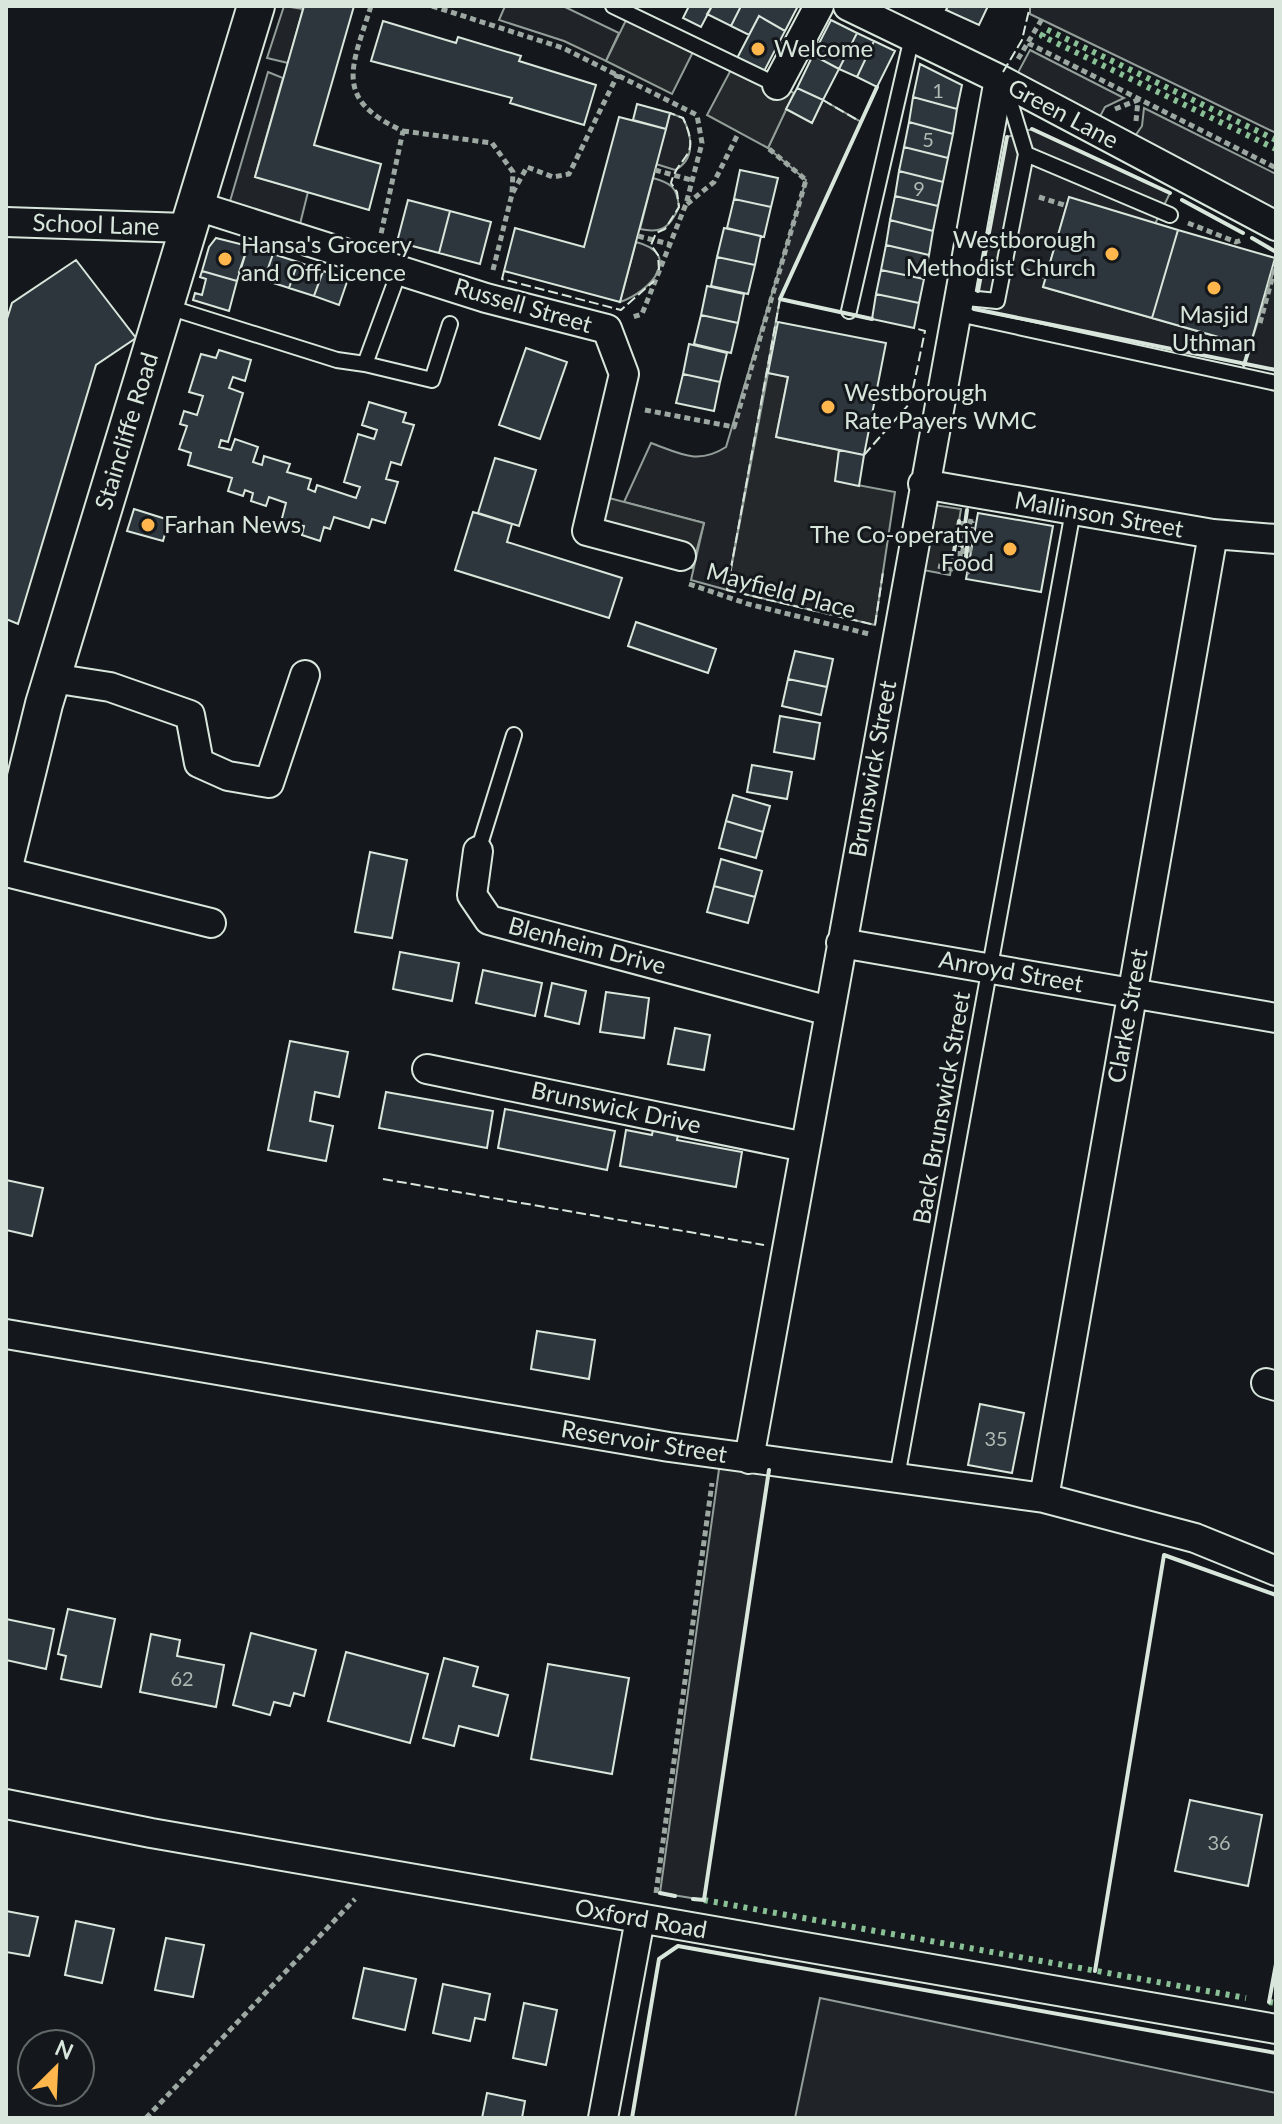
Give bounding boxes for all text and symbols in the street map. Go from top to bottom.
place label: Welcome [774,33,873,62]
marker: Welcome [749,40,767,58]
street label: Green Lane [1004,72,1124,154]
house number: 1 [932,78,944,102]
house number: 5 [922,127,934,151]
house number: 9 [913,176,925,200]
street label: School Lane [32,207,160,240]
place label: Westborough Methodist Church [906,224,1096,281]
place label: Hansa's Grocery and Off Licence [241,229,412,286]
marker: Westborough Methodist Church [1103,245,1121,263]
marker: Hansa's Grocery and Off Licence [216,250,234,268]
street label: Russell Street [451,271,596,338]
marker: Masjid Uthman [1205,279,1223,297]
place label: Masjid Uthman [1172,299,1256,356]
street label: Staincliffe Road [88,349,163,513]
place label: Westborough Rate Payers WMC [844,377,1036,434]
marker: Westborough Rate Payers WMC [819,398,837,416]
street label: Mallinson Street [1013,484,1186,543]
place label: Farhan News [164,509,301,538]
marker: Farhan News [139,516,157,534]
place label: The Co-operative Food [810,519,994,576]
marker: The Co-operative Food [1001,540,1019,558]
street label: Mayfield Place [704,556,859,623]
street label: Brunswick Street [842,678,901,859]
street label: Blenheim Drive [505,910,669,980]
street label: Anroyd Street [937,944,1086,998]
street label: Clarke Street [1100,946,1153,1085]
street label: Back Brunswick Street [906,989,975,1226]
street label: Brunswick Drive [529,1074,704,1139]
street label: Reservoir Street [559,1413,730,1468]
house number: 35 [984,1426,1008,1450]
house number: 62 [170,1666,194,1690]
house number: 36 [1207,1830,1231,1854]
street label: Oxford Road [573,1892,710,1943]
north arrow [16,2028,96,2108]
text: N [51,2033,78,2065]

